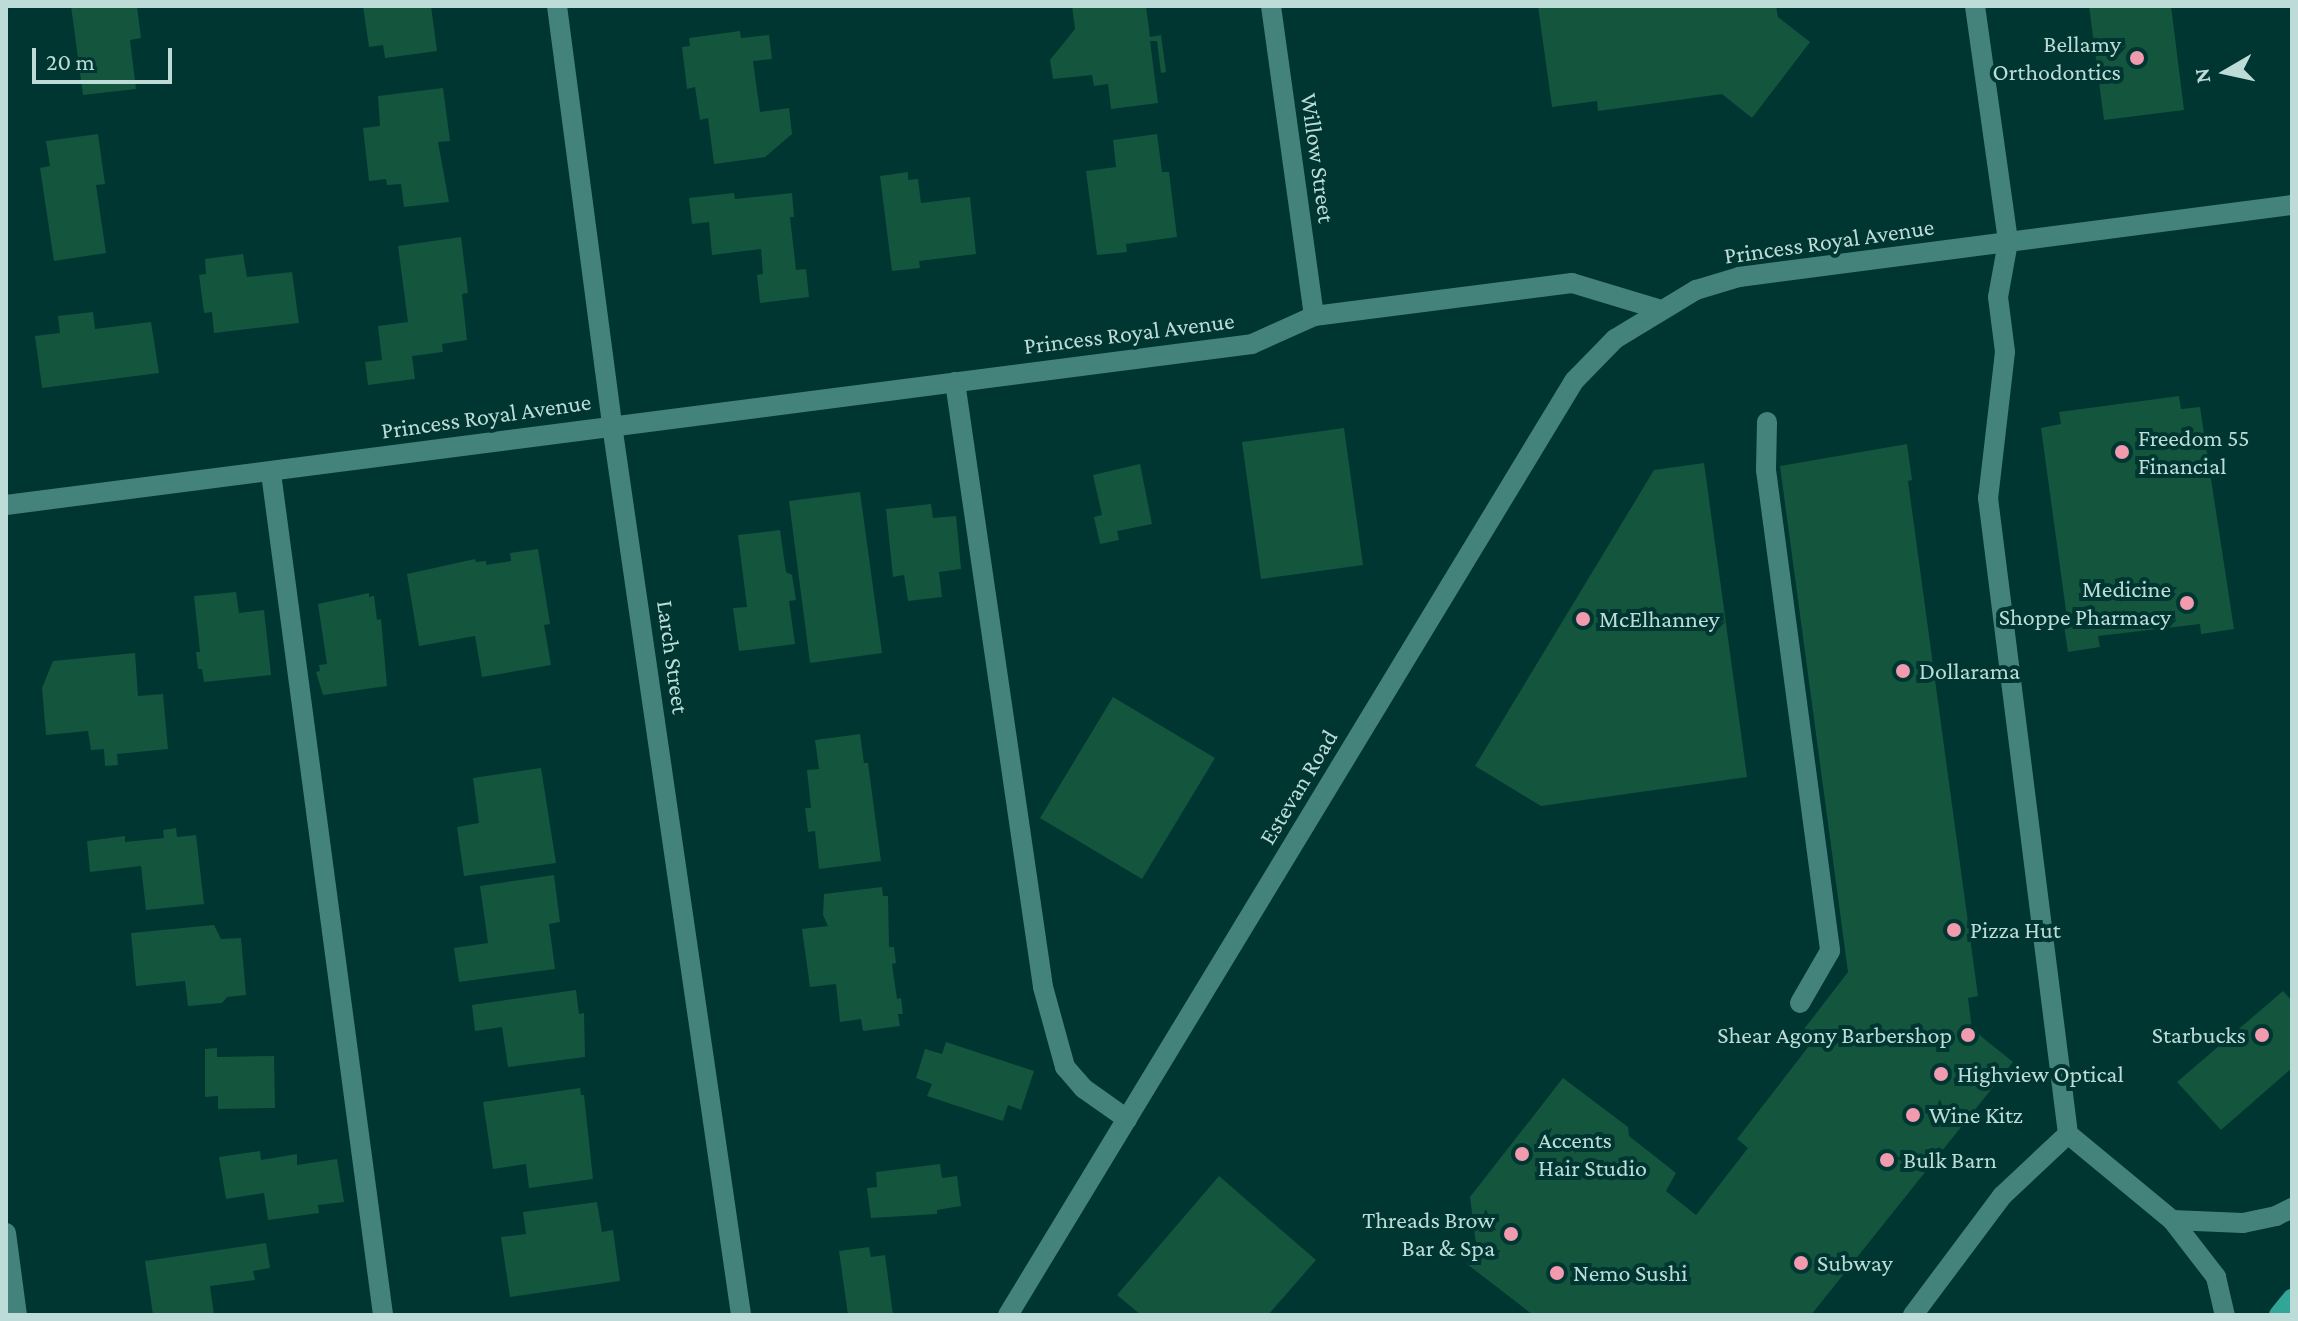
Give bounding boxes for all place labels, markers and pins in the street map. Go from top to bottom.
place label: Bellamy Orthodontics [1993,30,2121,86]
marker: Bellamy Orthodontics [2128,49,2146,67]
place label: Freedom 55 Financial [2138,424,2250,480]
marker: Freedom 55 Financial [2113,443,2131,461]
place label: Medicine Shoppe Pharmacy [1999,575,2171,631]
marker: Medicine Shoppe Pharmacy [2178,594,2196,612]
place label: McElhanney [1599,605,1720,633]
marker: McElhanney [1574,610,1592,628]
place label: Dollarama [1919,657,2020,685]
marker: Dollarama [1894,662,1912,680]
place label: Pizza Hut [1970,916,2061,944]
marker: Pizza Hut [1945,921,1963,939]
place label: Shear Agony Barbershop [1717,1021,1952,1049]
place label: Starbucks [2152,1021,2246,1049]
marker: Shear Agony Barbershop [1959,1026,1977,1044]
marker: Starbucks [2253,1026,2271,1044]
place label: Highview Optical [1957,1060,2124,1088]
marker: Highview Optical [1932,1065,1950,1083]
place label: Wine Kitz [1929,1101,2023,1129]
marker: Wine Kitz [1904,1106,1922,1124]
place label: Accents Hair Studio [1538,1126,1647,1182]
marker: Accents Hair Studio [1513,1145,1531,1163]
place label: Bulk Barn [1903,1146,1997,1174]
marker: Bulk Barn [1878,1151,1896,1169]
place label: Threads Brow Bar & Spa [1362,1206,1495,1262]
marker: Threads Brow Bar & Spa [1502,1225,1520,1243]
place label: Subway [1817,1249,1893,1277]
marker: Subway [1792,1254,1810,1272]
place label: Nemo Sushi [1573,1259,1687,1287]
marker: Nemo Sushi [1548,1264,1566,1282]

